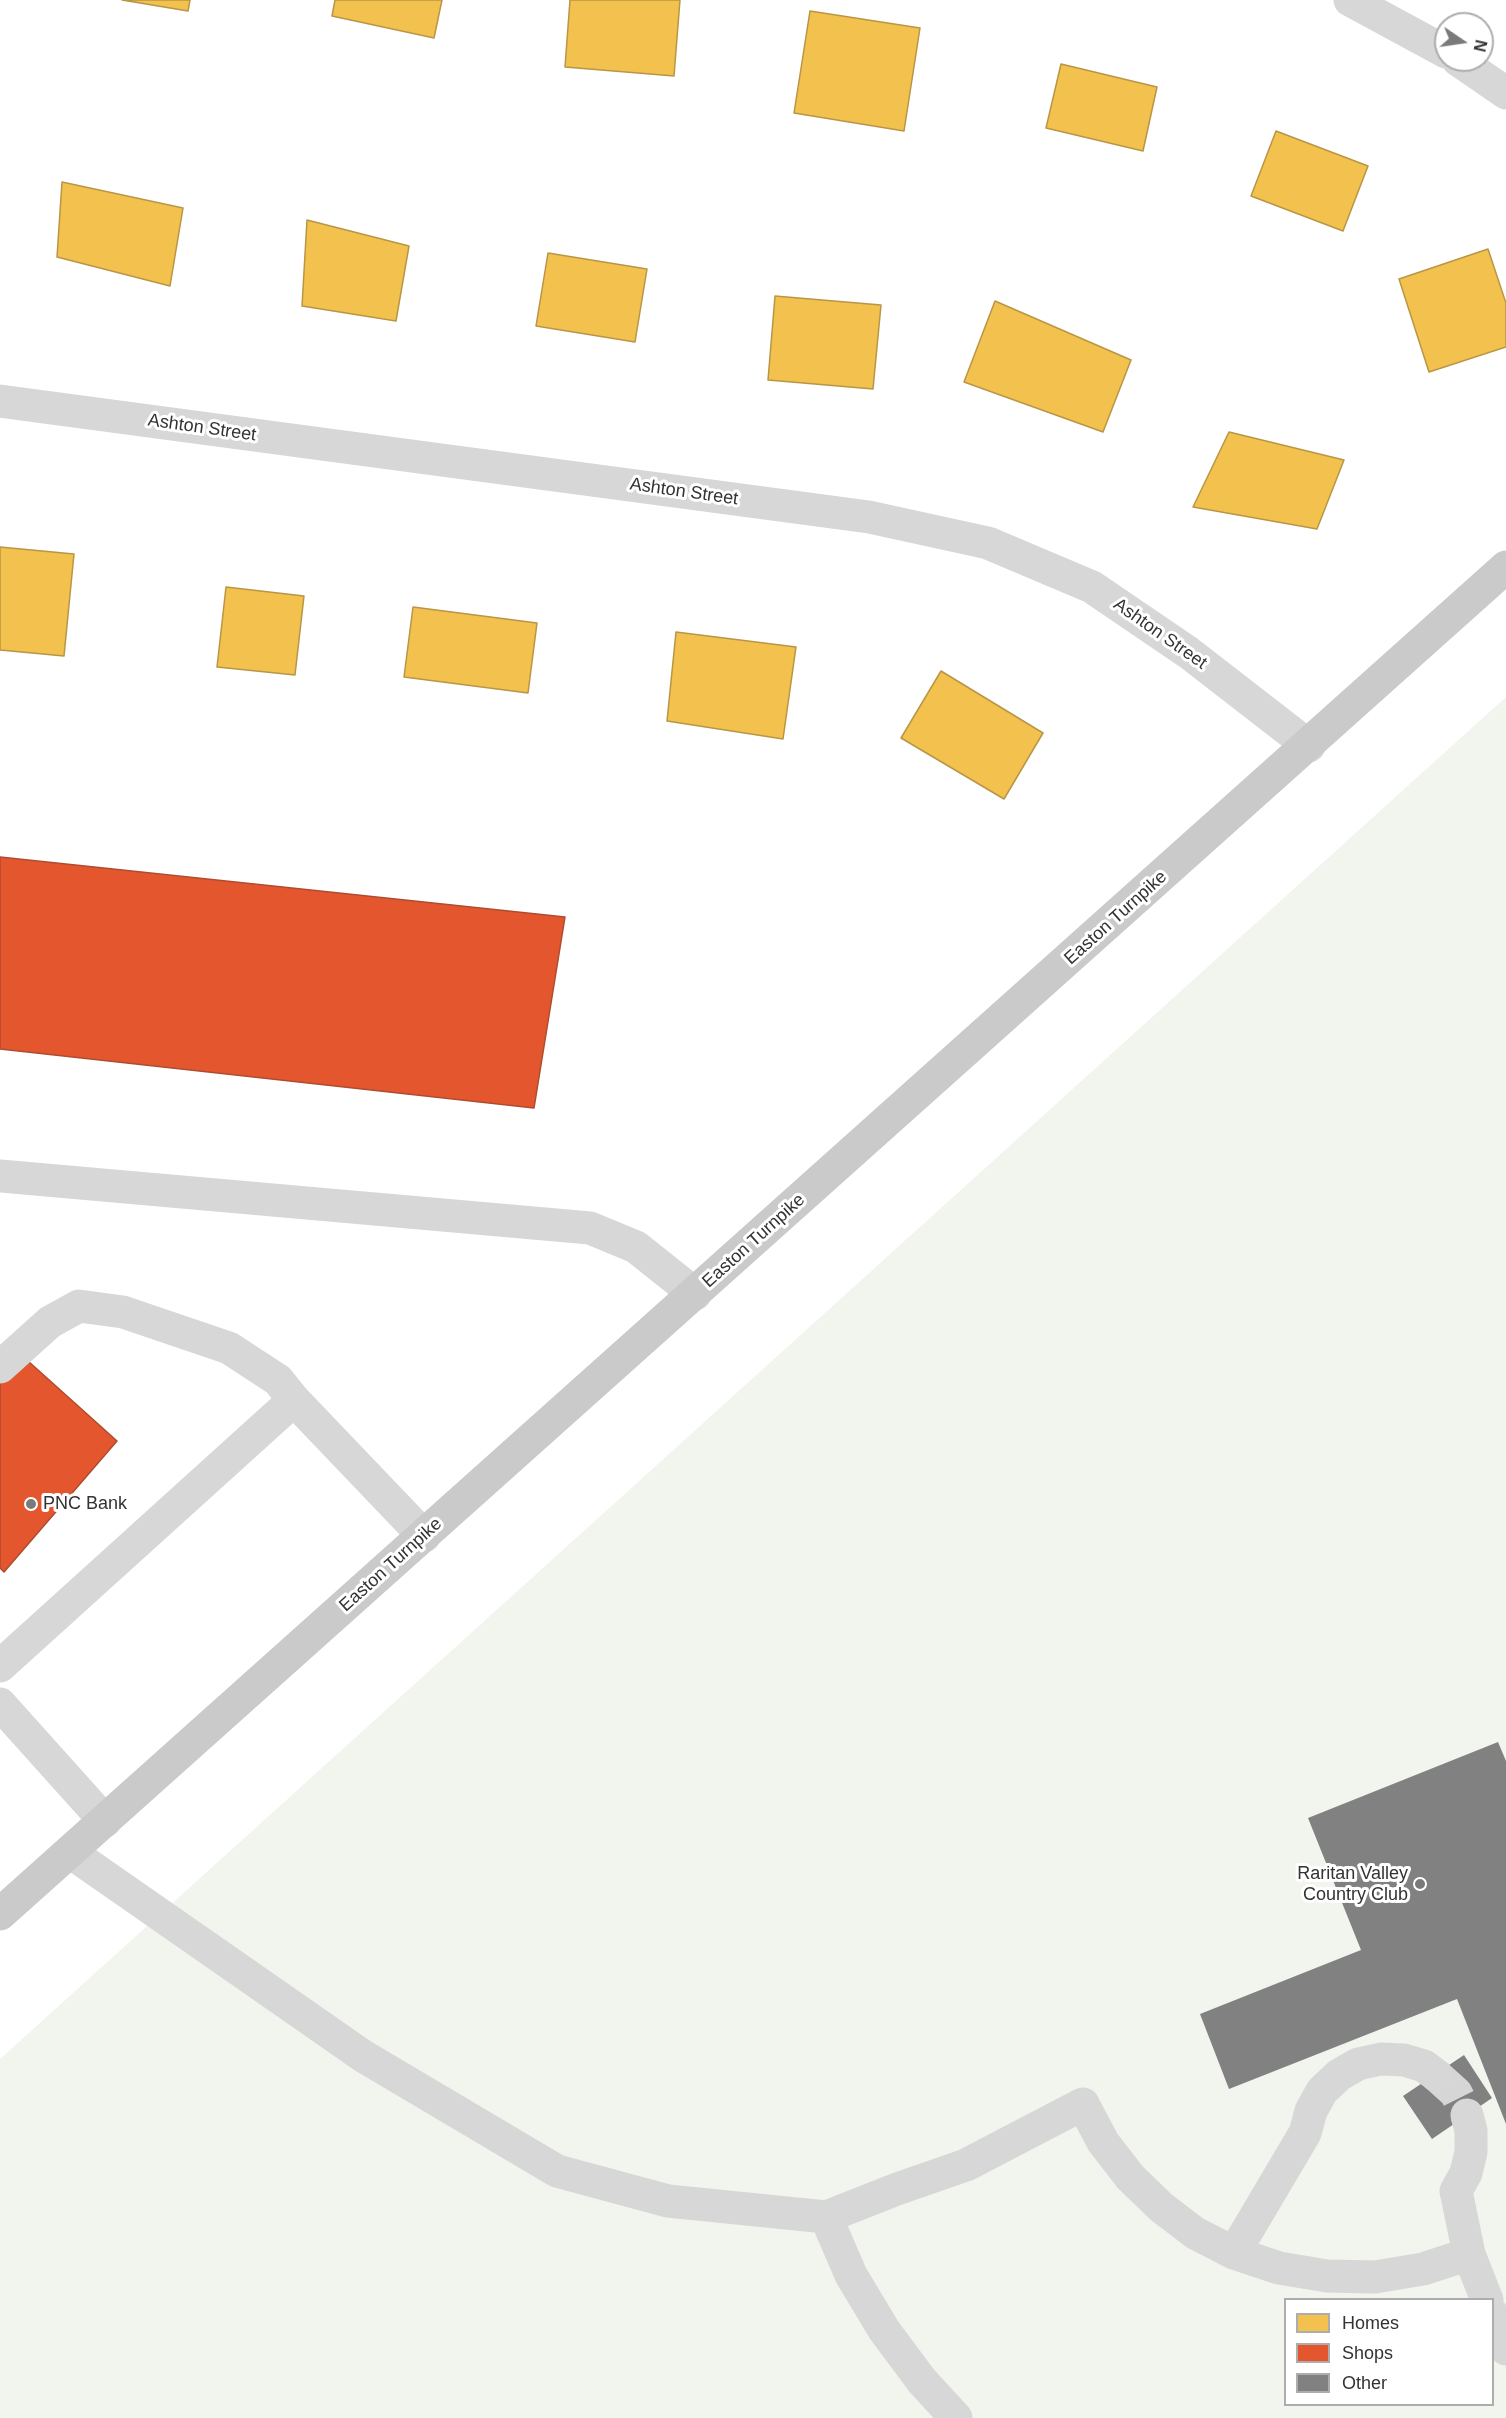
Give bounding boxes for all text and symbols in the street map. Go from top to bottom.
north arrow [1434,12,1494,72]
text: N [1470,38,1490,53]
street label: Ashton Street [146,410,258,446]
street label: Ashton Street [628,474,740,510]
street label: Ashton Street [1109,594,1211,674]
street label: Easton Turnpike [1060,866,1172,970]
street label: Easton Turnpike [698,1189,810,1293]
place label: PNC Bank [43,1493,127,1515]
marker: PNC Bank [24,1497,38,1511]
street label: Easton Turnpike [335,1513,447,1617]
place label: Raritan Valley Country Club [1297,1863,1408,1906]
marker: Raritan Valley Country Club [1413,1877,1427,1891]
legend [1284,2298,1494,2406]
text: Homes [1342,2313,1399,2333]
text: Shops [1342,2343,1393,2363]
text: Other [1342,2373,1387,2393]

